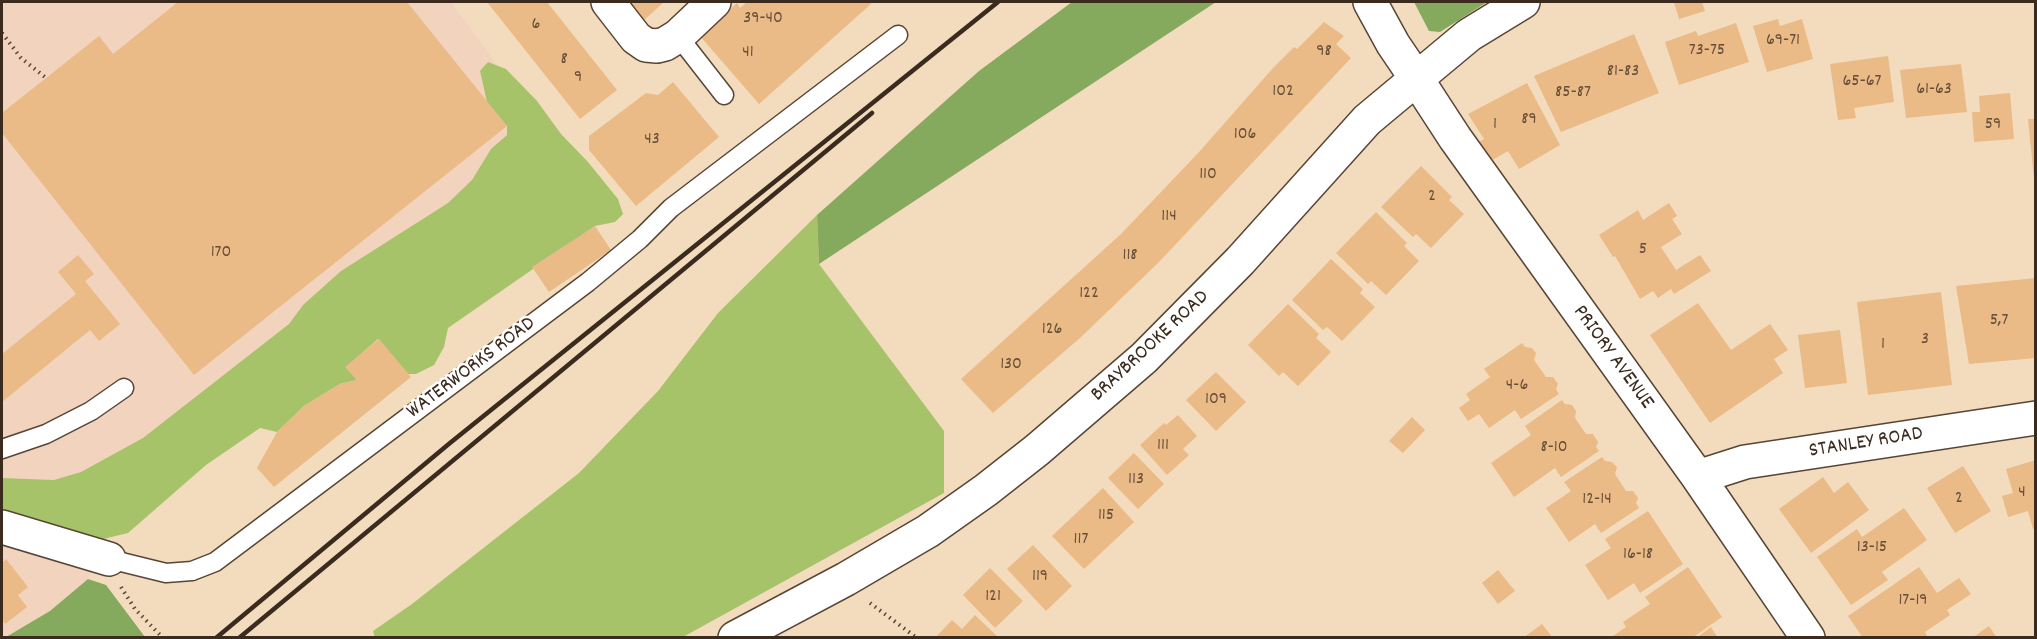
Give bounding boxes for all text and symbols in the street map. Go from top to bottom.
house number: 39-40 [743,9,783,31]
house number: 6 [532,15,540,37]
house number: 69-71 [1766,31,1800,53]
house number: 73-75 [1689,41,1725,63]
house number: 98 [1316,42,1332,64]
house number: 41 [742,43,754,65]
house number: 8 [560,50,568,72]
house number: 81-83 [1607,62,1639,84]
house number: 9 [574,68,582,90]
house number: 65-67 [1842,72,1882,94]
house number: 61-63 [1916,80,1952,102]
house number: 102 [1272,82,1294,104]
house number: 85-87 [1555,83,1591,105]
house number: 89 [1521,110,1537,132]
house number: 1 [1493,115,1497,137]
house number: 59 [1985,115,2001,137]
house number: 106 [1234,125,1256,147]
house number: 43 [644,130,660,152]
house number: 110 [1199,165,1217,187]
house number: 2 [1428,187,1436,209]
house number: 114 [1161,207,1177,229]
house number: 5 [1639,240,1647,262]
house number: 170 [211,243,231,265]
house number: 118 [1122,246,1138,268]
house number: 122 [1079,284,1099,306]
street label: BRAYBROOKE ROAD [1087,286,1215,408]
street label: PRIORY AVENUE [1566,301,1658,415]
house number: 5,7 [1990,311,2008,333]
street label: WATERWORKS ROAD [403,312,541,426]
house number: 126 [1042,320,1062,342]
house number: 3 [1921,330,1929,352]
house number: 1 [1881,335,1885,357]
house number: 130 [1000,355,1022,377]
house number: 4-6 [1506,376,1528,398]
house number: 109 [1205,390,1227,412]
street label: STANLEY ROAD [1807,423,1925,465]
house number: 111 [1157,436,1169,458]
house number: 8-10 [1540,438,1568,460]
house number: 113 [1128,470,1144,492]
house number: 4 [2018,483,2026,505]
house number: 2 [1955,489,1963,511]
house number: 12-14 [1582,490,1612,512]
house number: 115 [1098,506,1114,528]
house number: 117 [1074,530,1088,552]
house number: 13-15 [1857,538,1887,560]
house number: 16-18 [1623,545,1653,567]
house number: 119 [1032,567,1048,589]
house number: 121 [985,587,1001,609]
house number: 17-19 [1898,591,1928,613]

